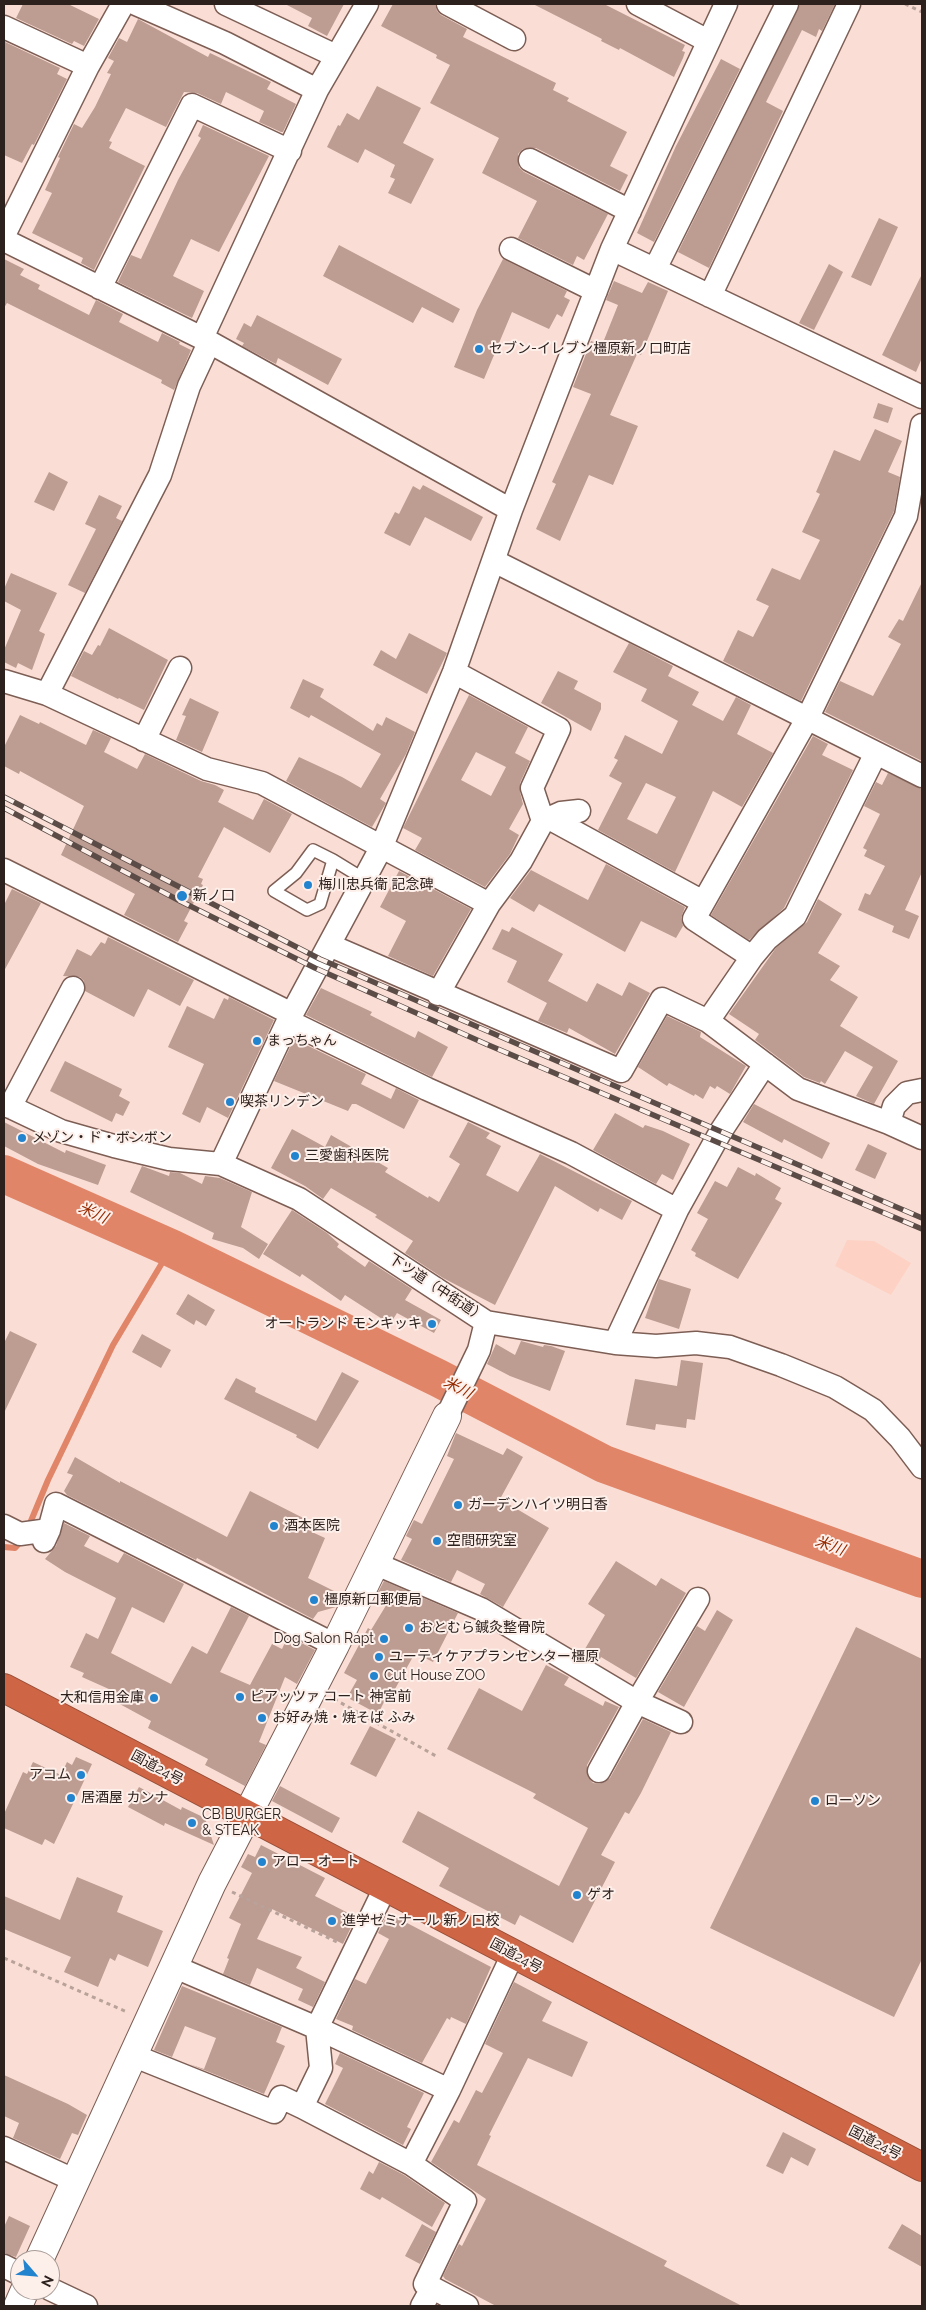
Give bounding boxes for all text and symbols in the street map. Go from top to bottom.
place label: セブン-イレブン橿原新ノ口町店 [489,341,691,357]
marker: セブン-イレブン橿原新ノ口町店 [473,343,485,355]
place label: 梅川忠兵衛 記念碑 [318,877,434,893]
marker: 梅川忠兵衛 記念碑 [302,879,314,891]
place label: 新ノ口 [193,888,235,904]
marker: 新ノ口 [175,889,189,903]
place label: まっちゃん [267,1033,337,1049]
marker: まっちゃん [251,1035,263,1047]
place label: 喫茶リンデン [240,1094,324,1110]
marker: 喫茶リンデン [224,1096,236,1108]
place label: メゾン・ド・ボンボン [32,1130,172,1146]
marker: メゾン・ド・ボンボン [16,1132,28,1144]
place label: 三愛歯科医院 [305,1148,389,1164]
marker: 三愛歯科医院 [289,1150,301,1162]
water label: 米川 [76,1199,110,1227]
street label: 下ツ道（中街道） [385,1250,489,1326]
place label: オートランド モンキッキ [264,1316,422,1332]
marker: オートランド モンキッキ [426,1318,438,1330]
water label: 米川 [441,1373,475,1403]
place label: ガーデンハイツ明日香 [468,1497,608,1513]
marker: ガーデンハイツ明日香 [452,1499,464,1511]
place label: 酒本医院 [284,1518,340,1534]
marker: 酒本医院 [268,1520,280,1532]
water label: 米川 [813,1532,847,1560]
place label: 空間研究室 [447,1533,517,1549]
marker: 空間研究室 [431,1535,443,1547]
place label: 橿原新口郵便局 [324,1592,422,1608]
marker: 橿原新口郵便局 [308,1594,320,1606]
place label: おとむら鍼灸整骨院 [419,1620,545,1636]
marker: おとむら鍼灸整骨院 [403,1622,415,1634]
place label: Dog Salon Rapt [274,1631,374,1647]
marker: Dog Salon Rapt [378,1633,390,1645]
place label: ユーティケアプランセンター橿原 [389,1649,599,1665]
marker: ユーティケアプランセンター橿原 [373,1651,385,1663]
place label: Cut House ZOO [384,1668,485,1684]
marker: Cut House ZOO [368,1670,380,1682]
place label: ピアッツァ コート 神宮前 [250,1689,411,1705]
place label: 大和信用金庫 [60,1690,144,1706]
marker: ピアッツァ コート 神宮前 [234,1691,246,1703]
marker: 大和信用金庫 [148,1692,160,1704]
place label: お好み焼・焼そば ふみ [272,1710,416,1726]
marker: お好み焼・焼そば ふみ [256,1712,268,1724]
street label: 国道24号 [128,1747,186,1789]
place label: アコム [29,1767,71,1783]
marker: アコム [75,1769,87,1781]
place label: 居酒屋 カンナ [81,1790,169,1806]
marker: 居酒屋 カンナ [65,1792,77,1804]
place label: ローソン [825,1793,881,1809]
marker: ローソン [809,1795,821,1807]
place label: CB BURGER & STEAK [202,1807,281,1840]
marker: CB BURGER & STEAK [186,1817,198,1829]
place label: アロー オート [272,1854,360,1870]
marker: アロー オート [256,1856,268,1868]
place label: ゲオ [587,1887,615,1903]
marker: ゲオ [571,1889,583,1901]
place label: 進学ゼミナール 新ノ口校 [342,1913,500,1929]
marker: 進学ゼミナール 新ノ口校 [326,1915,338,1927]
street label: 国道24号 [487,1935,545,1977]
street label: 国道24号 [846,2123,904,2163]
north arrow [10,2250,60,2300]
text: N [38,2273,57,2290]

